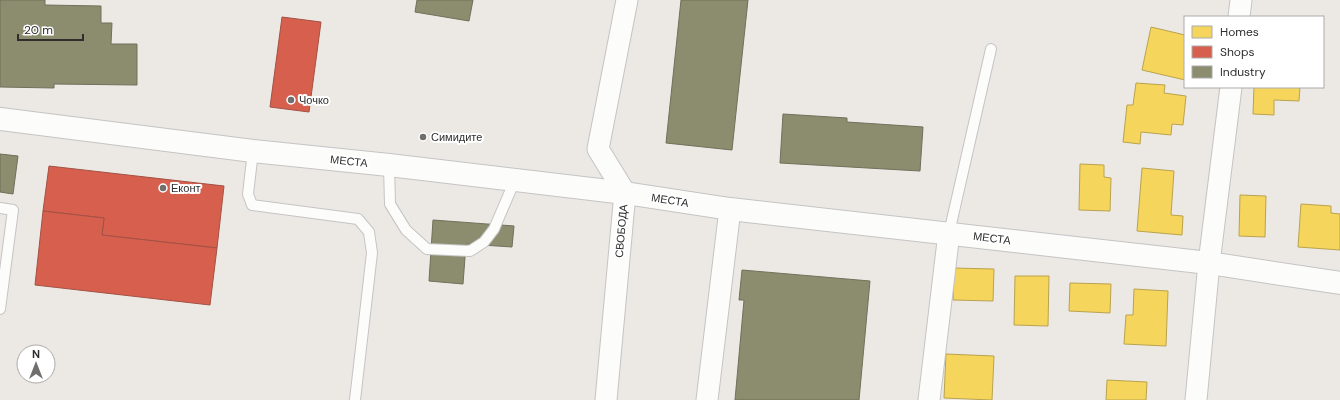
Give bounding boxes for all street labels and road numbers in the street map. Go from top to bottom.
street label: МЕСТА [329,152,369,170]
street label: МЕСТА [650,190,690,210]
street label: СВОБОДА [612,203,630,258]
street label: МЕСТА [972,229,1012,247]

